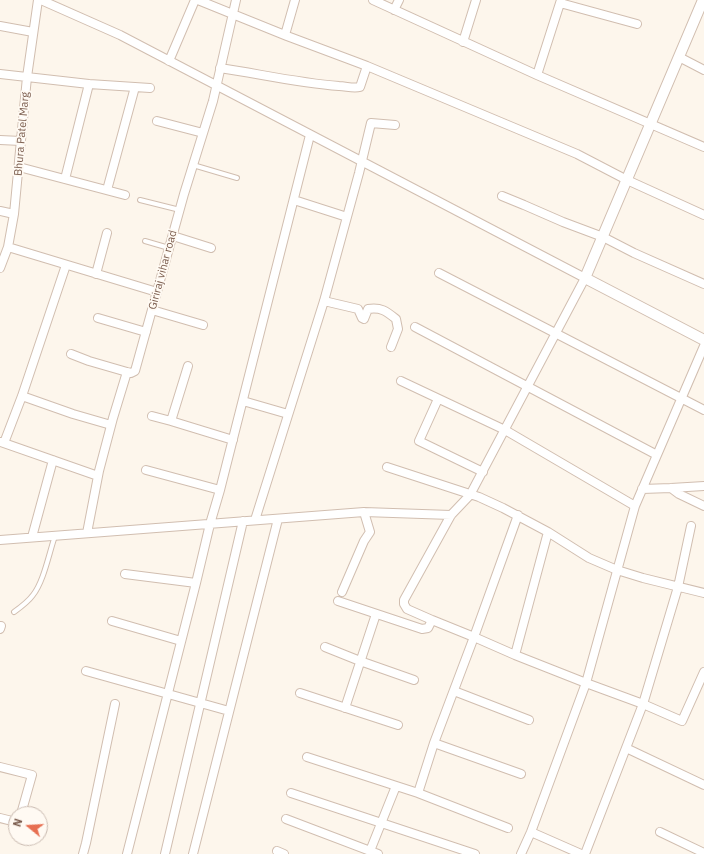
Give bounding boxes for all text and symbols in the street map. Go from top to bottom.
street label: Bhura Patel Marg [12,91,32,177]
street label: Giriraj vihar road [146,229,180,311]
north arrow [8,806,48,846]
text: N [10,817,25,829]

